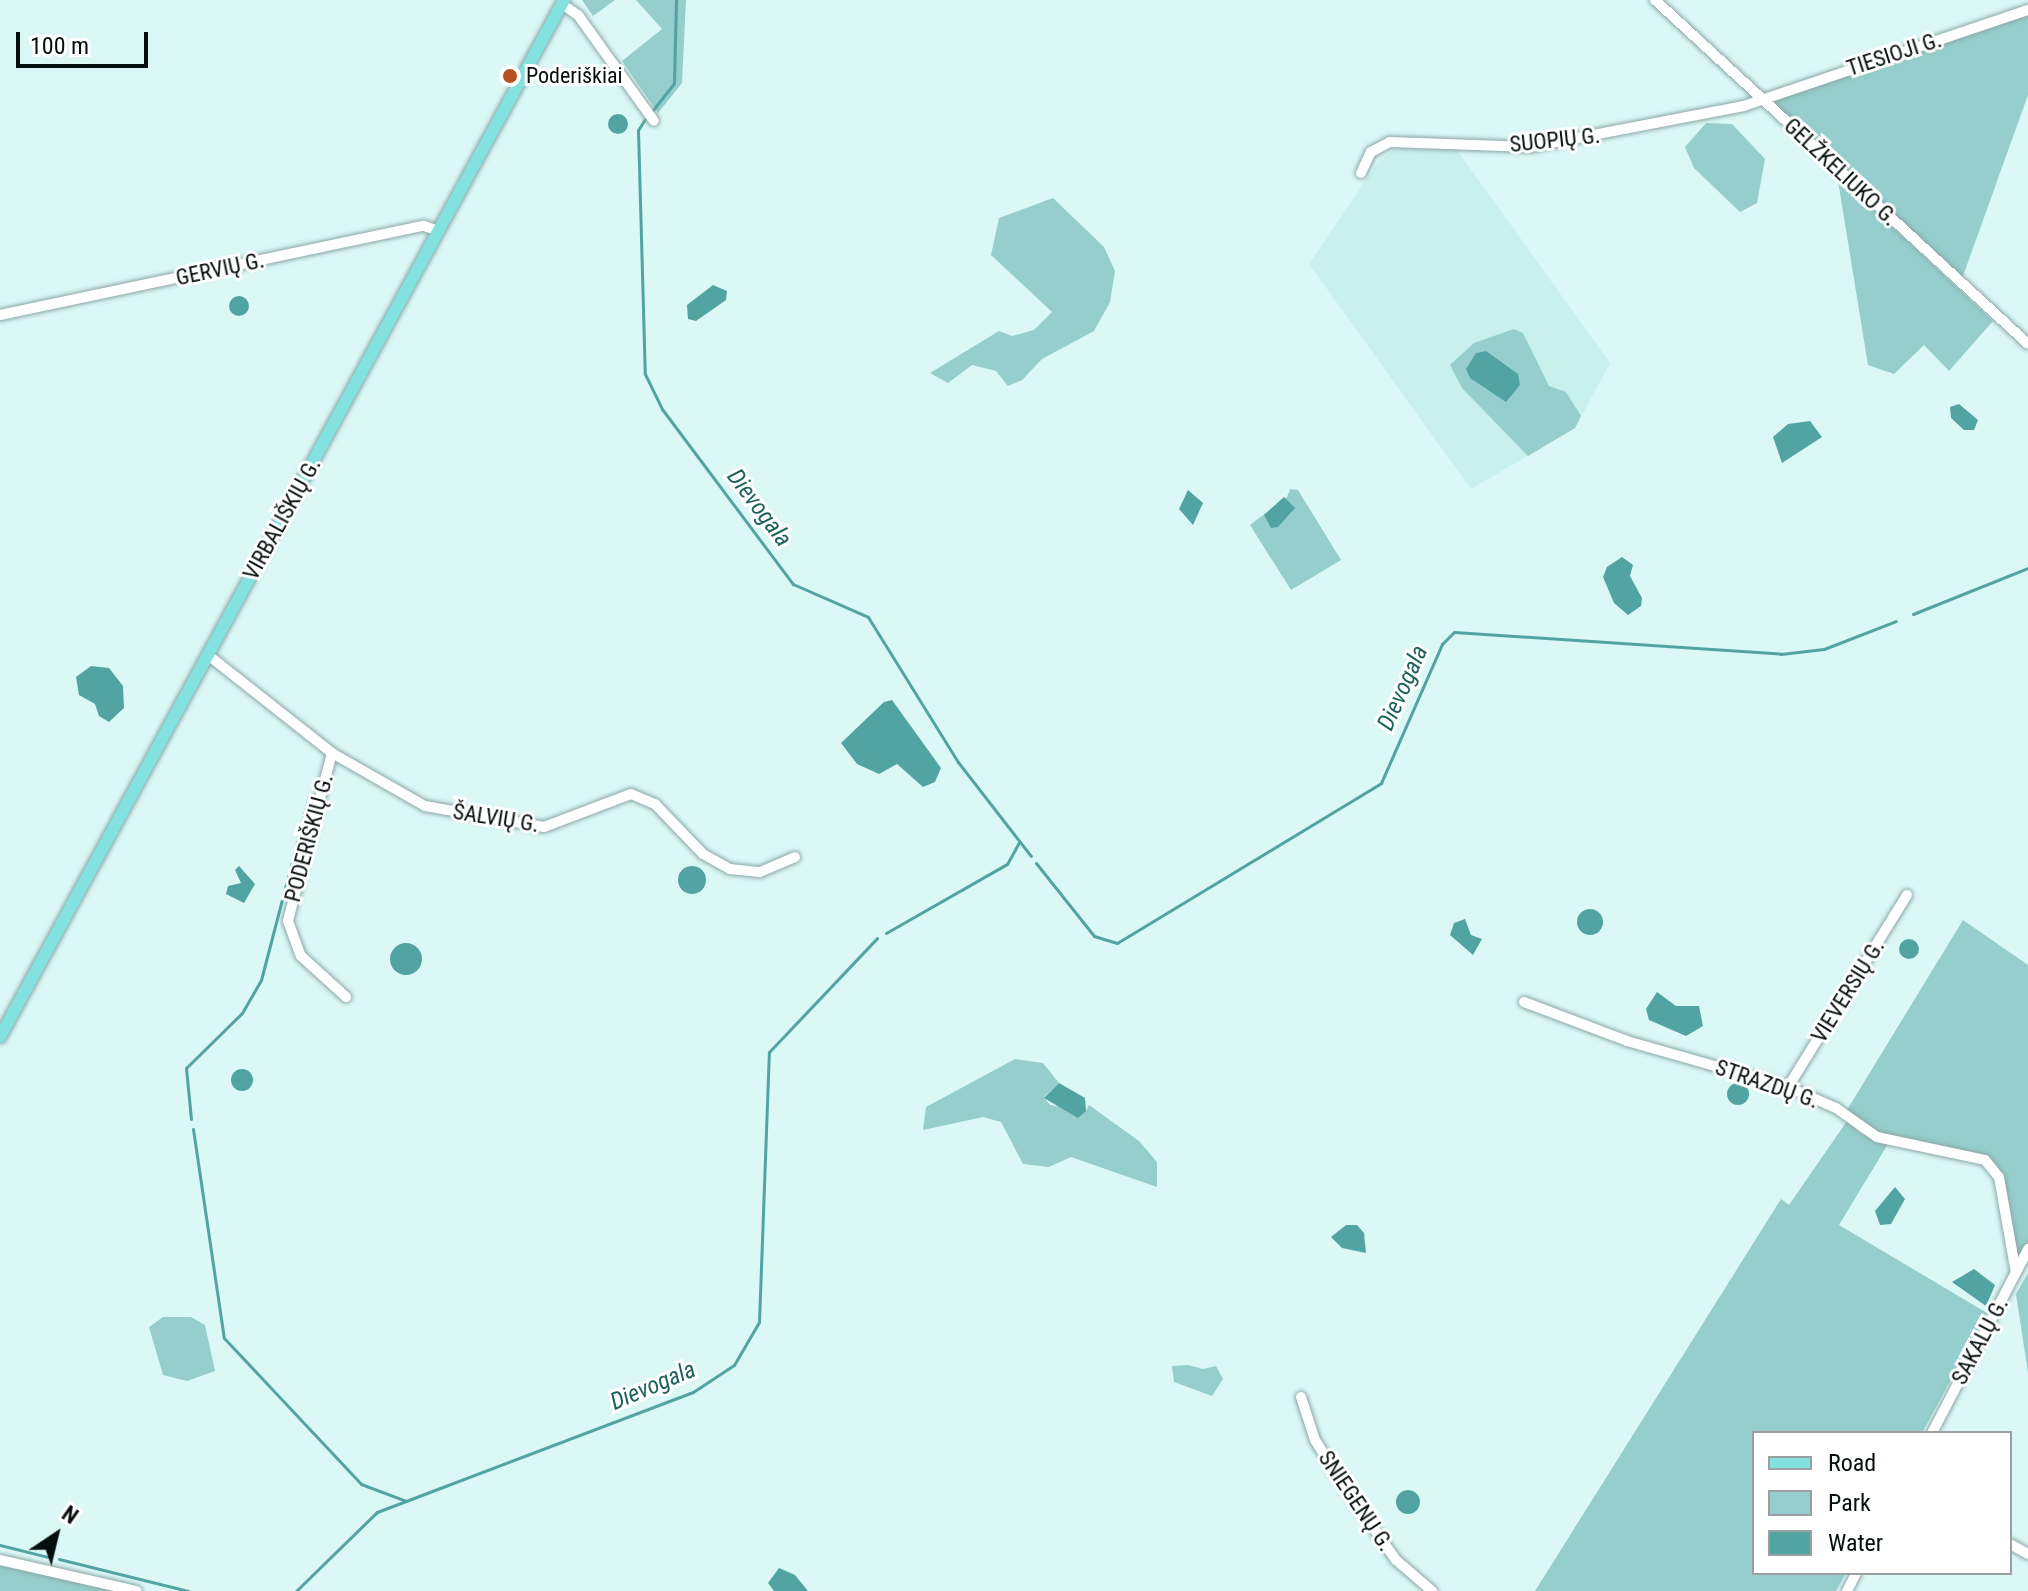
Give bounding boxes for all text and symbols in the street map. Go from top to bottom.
scale bar [20,16,152,66]
street label: TIESIOJI G. [1843,26,1945,82]
text: 100 m [30,32,89,60]
place label: Poderiškiai [526,63,623,89]
marker: Poderiškiai [501,67,519,85]
street label: GELŽKELIUKO G. [1779,113,1903,231]
street label: SUOPIŲ G. [1508,122,1602,158]
street label: GERVIŲ G. [174,247,266,291]
street label: VIRBALIŠKIŲ G. [238,453,326,585]
water label: Dievogala [720,463,798,553]
water label: Dievogala [1372,641,1434,735]
street label: PODERIŠKIŲ G. [279,771,339,905]
street label: ŠALVIŲ G. [451,798,541,838]
street label: VIEVERSIŲ G. [1806,934,1890,1048]
street label: STRAZDŲ G. [1712,1054,1822,1114]
street label: SAKALŲ G. [1946,1293,2014,1389]
water label: Dievogala [606,1355,700,1417]
legend [1752,1431,2012,1575]
street label: SNIEGENŲ G. [1313,1446,1399,1556]
text: Road [1828,1449,1876,1477]
text: Park [1828,1489,1871,1517]
north arrow [16,1495,96,1575]
text: N [57,1501,83,1529]
text: Water [1828,1529,1883,1557]

